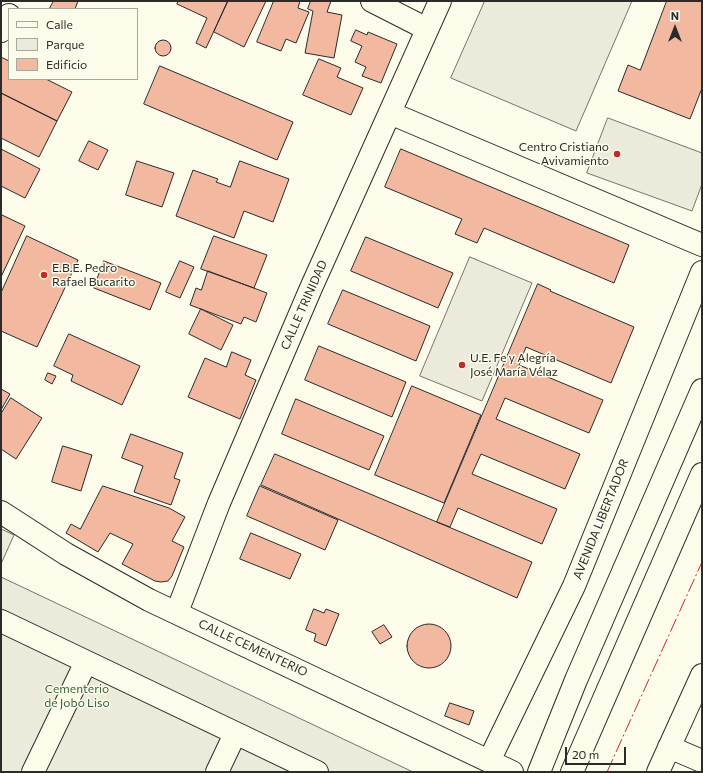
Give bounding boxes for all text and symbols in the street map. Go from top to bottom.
legend [8,8,138,80]
north arrow [655,8,695,48]
text: N [671,9,679,22]
text: Calle [46,17,73,31]
text: Parque [46,37,84,51]
text: Edificio [46,57,87,71]
place label: Centro Cristiano Avivamiento [519,140,609,168]
marker: Centro Cristiano Avivamiento [612,149,622,159]
street label: CALLE TRINIDAD [278,258,330,352]
place label: E.B.E. Pedro Rafael Bucarito [52,261,135,289]
marker: E.B.E. Pedro Rafael Bucarito [39,270,49,280]
place label: U.E. Fe y Alegría José María Vélaz [470,351,558,379]
marker: U.E. Fe y Alegría José María Vélaz [457,360,467,370]
street label: AVENIDA LIBERTADOR [570,457,632,581]
street label: CALLE CEMENTERIO [196,616,310,680]
park label: Cementerio de Jobo Liso [44,682,110,710]
scale bar [567,739,628,765]
text: 20 m [572,747,599,761]

